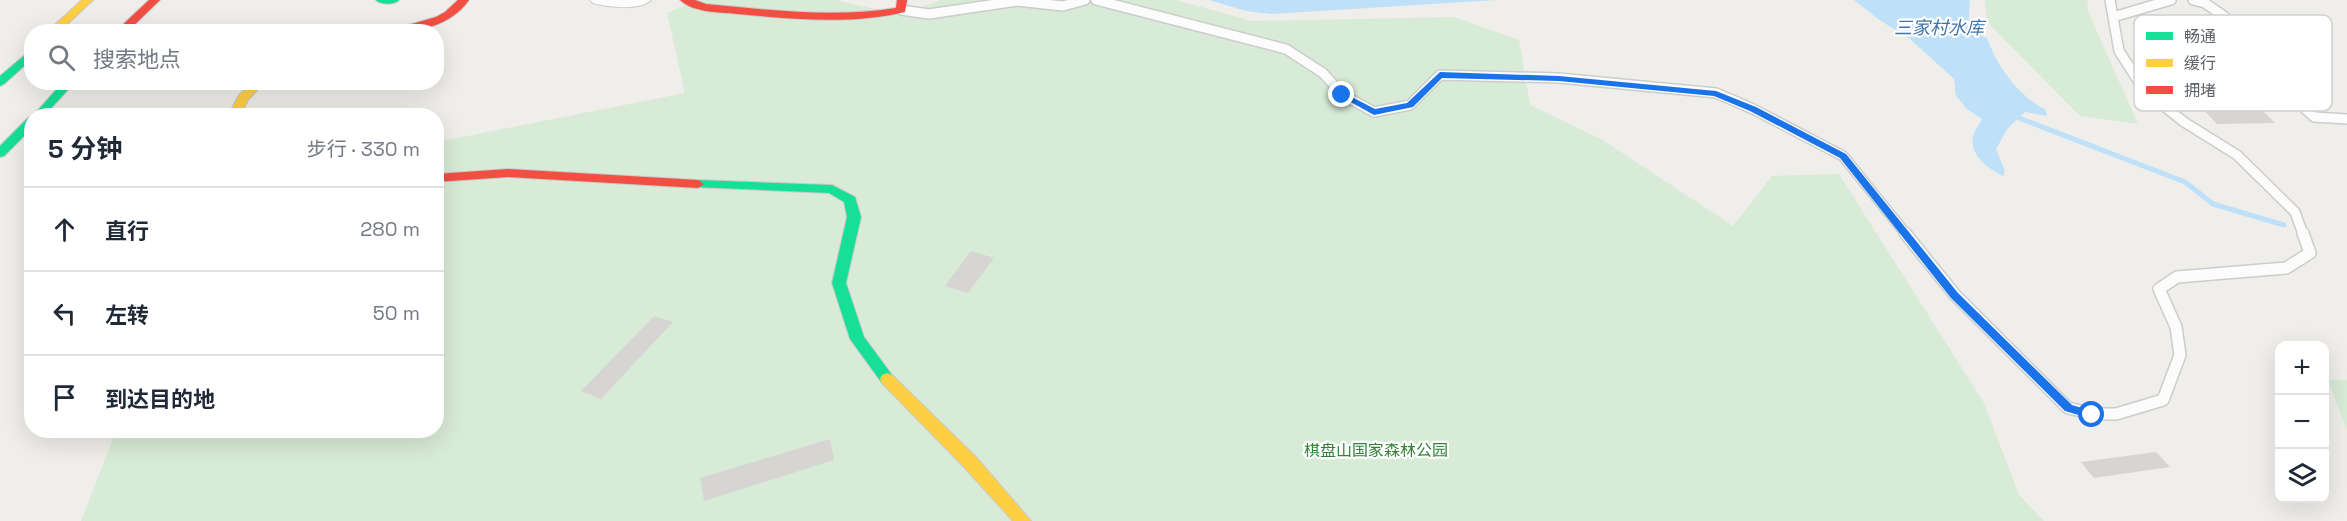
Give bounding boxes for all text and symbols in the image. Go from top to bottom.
legend [2134,15,2332,111]
water label: 三家村水库 [1894,16,1987,39]
search box [24,24,444,90]
text: 畅通 [2184,26,2216,47]
icon: search [45,41,78,74]
text: 搜索地点 [93,45,181,73]
text: 缓行 [2184,53,2216,74]
text: 拥堵 [2184,80,2216,101]
route end [1328,81,1354,107]
text: 5 分钟 [48,132,122,166]
text: 步行 · 330 m [307,136,420,162]
icon: ahead [48,213,81,246]
text: 280 m [360,216,420,242]
text: 直行 [105,217,149,245]
icon: left [48,297,81,330]
text: 50 m [373,300,420,326]
text: 左转 [105,301,149,329]
map controls [2275,341,2329,503]
button: + [2275,341,2329,395]
icon: arrive [48,381,81,414]
text: 到达目的地 [105,385,215,413]
button: − [2275,395,2329,449]
route start [2078,401,2104,427]
park label: 棋盘山国家森林公园 [1304,440,1448,461]
button: layers [2275,449,2329,503]

